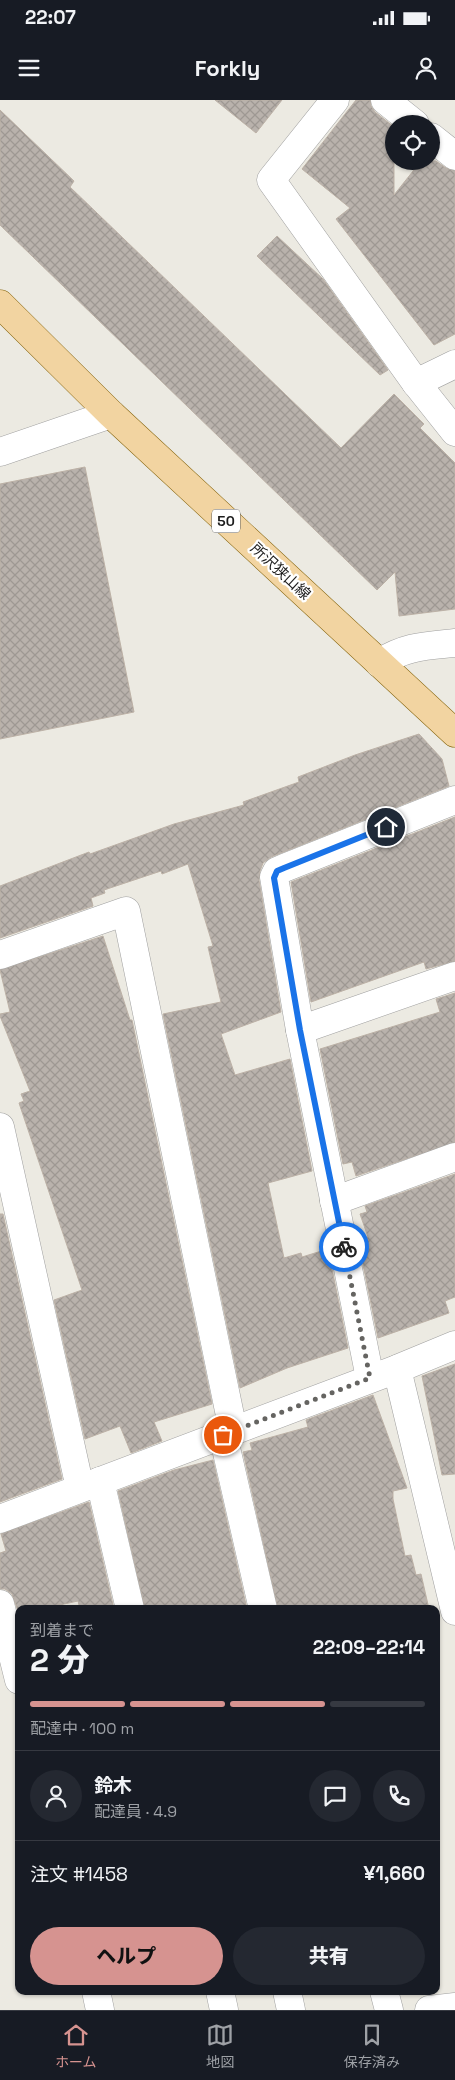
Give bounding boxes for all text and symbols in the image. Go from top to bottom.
text: 22:07 [25,5,76,30]
icon: menu [15,54,43,82]
text: Forkly [195,54,260,82]
icon: person [412,54,440,82]
map controls [385,115,440,170]
button: locate [385,115,440,170]
road number: 50 [212,510,240,532]
street label: 所沢狭山線 [247,538,315,604]
pin [365,806,407,848]
icon: home [372,813,400,841]
courier [319,1222,369,1272]
icon: bike [330,1233,358,1261]
pin [202,1414,244,1456]
icon: bag [209,1421,237,1449]
text: 到着まで [30,1620,94,1641]
text: 22:09–22:14 [313,1635,425,1660]
text: 2 分 [30,1640,89,1680]
text: 配達中 · 100 m [30,1718,134,1739]
button: person [30,1770,82,1822]
button: chat [309,1770,361,1822]
button: phone [373,1770,425,1822]
text: 鈴木 [94,1773,132,1798]
text: 配達員 · 4.9 [94,1801,177,1822]
text: ¥1,660 [363,1861,425,1886]
text: 注文 #1458 [30,1862,128,1887]
button: ヘルプ [30,1927,223,1985]
button: 共有 [233,1927,425,1985]
tab: ホーム [55,2021,96,2071]
tab: 地図 [206,2021,234,2071]
tab: 保存済み [344,2021,400,2071]

